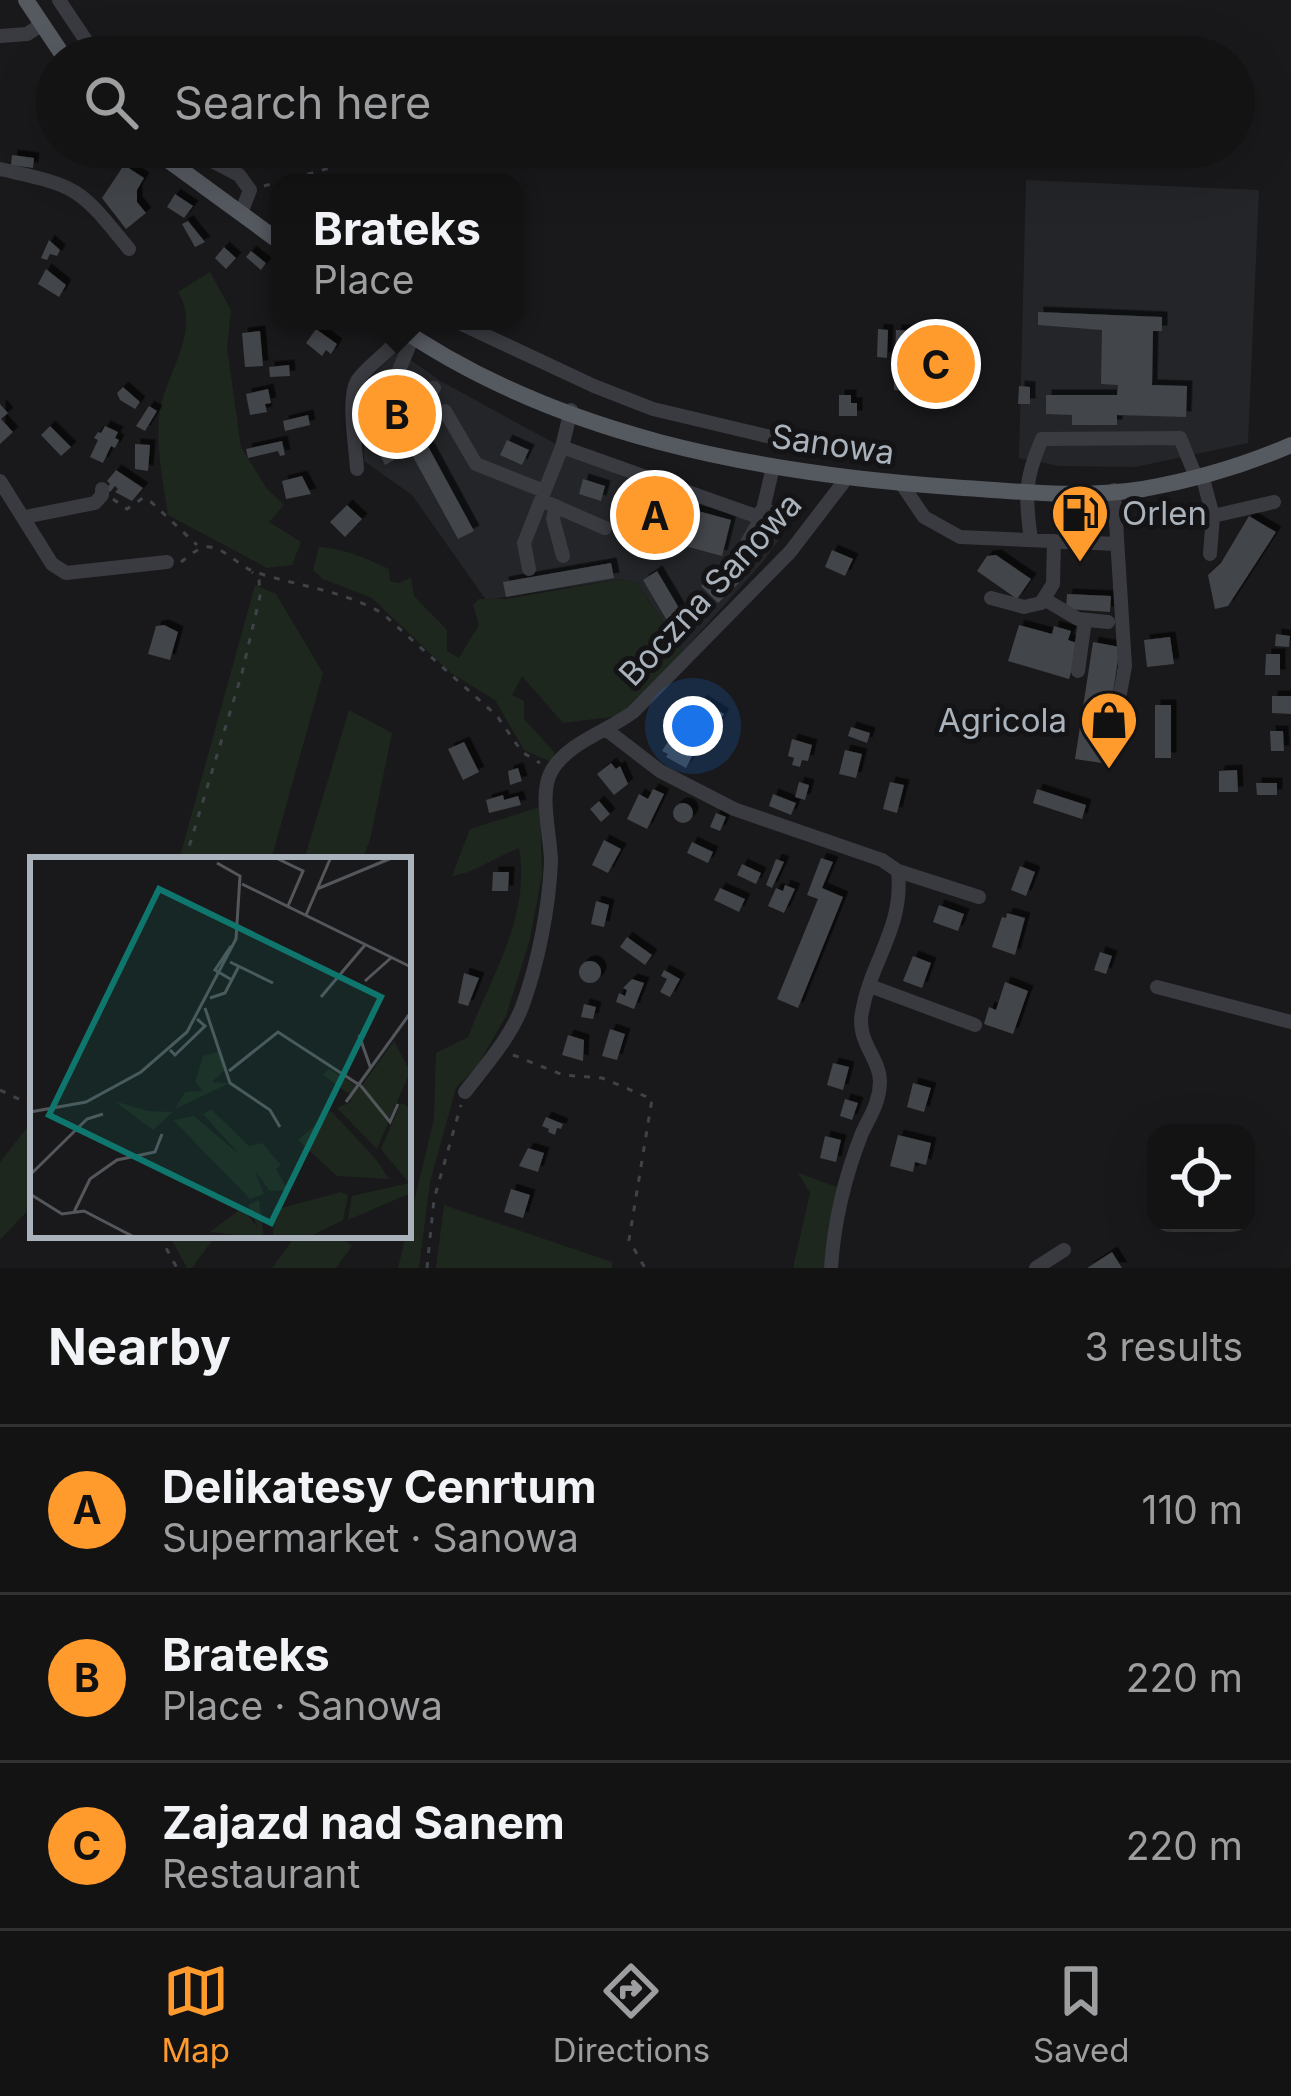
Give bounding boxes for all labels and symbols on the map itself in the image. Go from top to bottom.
pin: C [897,319,975,409]
pin: B [358,369,436,459]
street label: Sanowa [769,416,897,472]
pin: A [616,470,694,560]
fuel station icon: Orlen [1049,482,1111,564]
street label: Boczna Sanowa [610,484,810,694]
place label: Orlen [1122,493,1207,533]
shop icon: Agricola [1078,689,1140,771]
your location [663,696,723,756]
place label: Agricola [938,700,1067,740]
inset map [30,857,411,1238]

